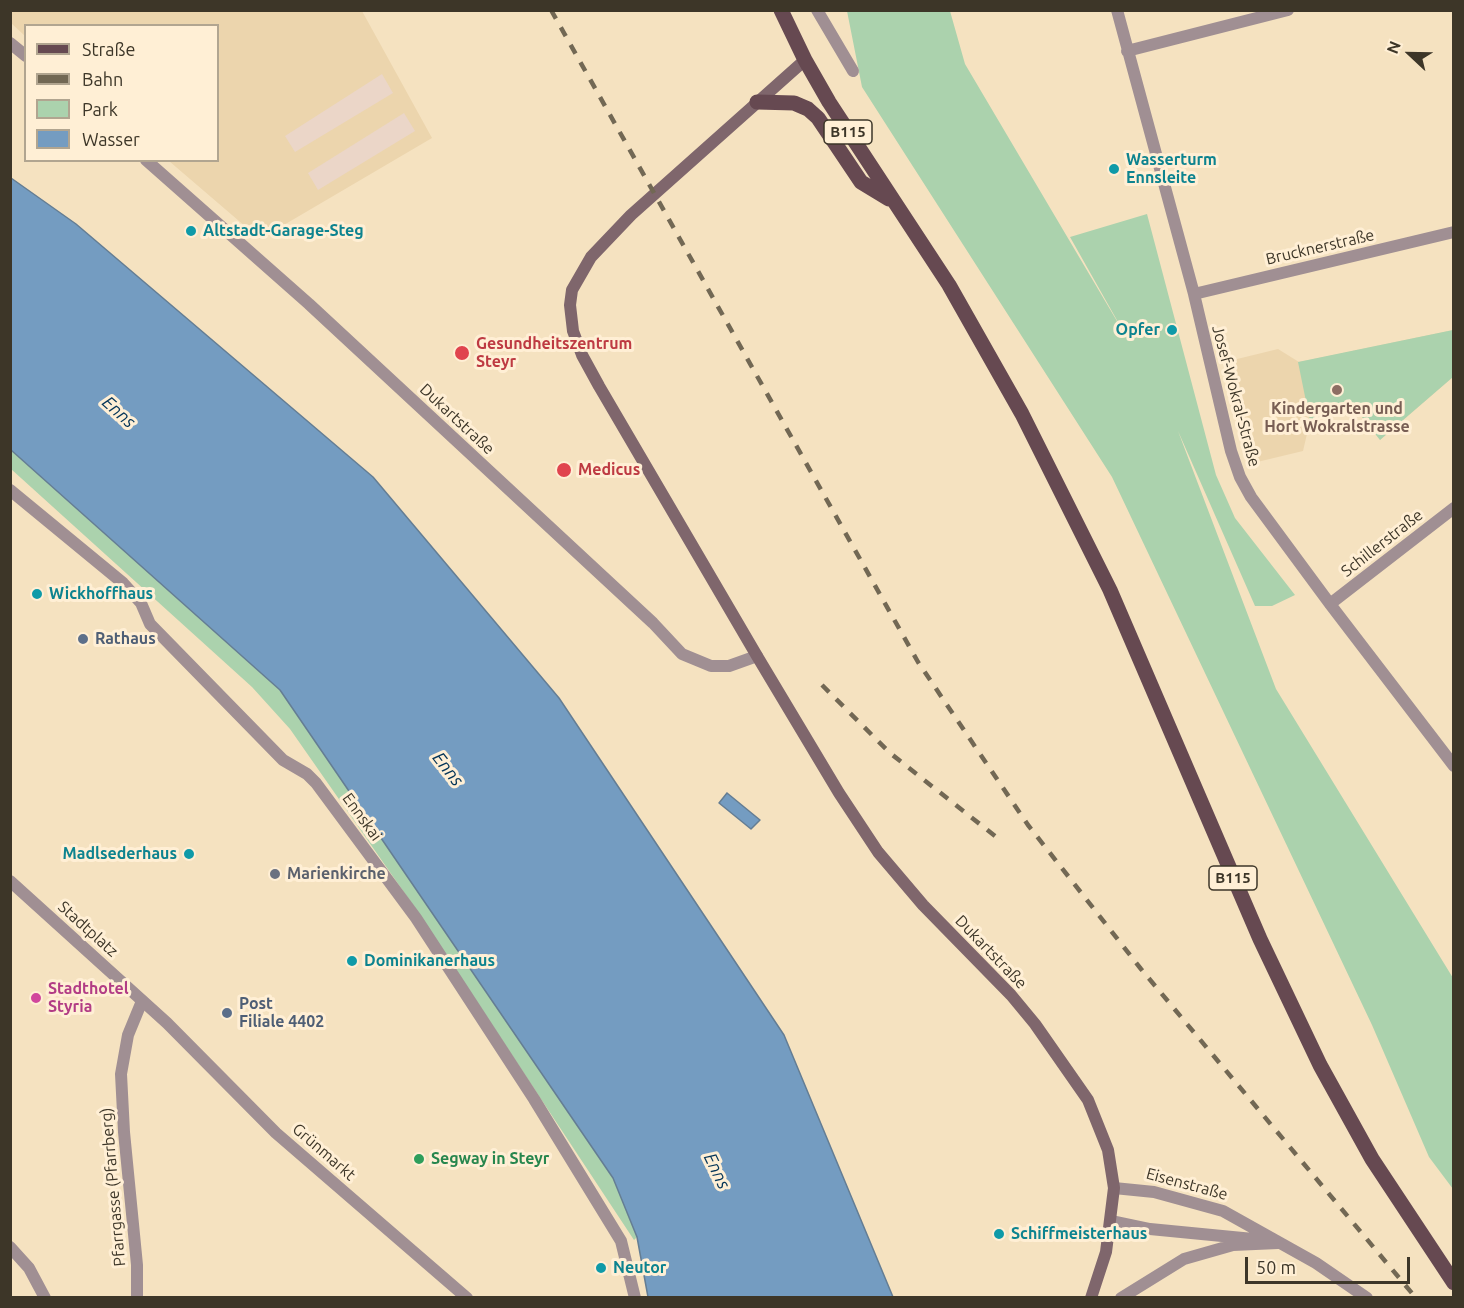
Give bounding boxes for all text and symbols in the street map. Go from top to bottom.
legend [24,24,219,162]
north arrow [1380,24,1440,84]
text: N [1383,38,1404,56]
text: Straße [82,39,135,59]
text: Bahn [82,69,123,89]
text: Park [82,99,118,119]
road number: B115 [824,120,872,144]
text: Wasser [82,129,140,149]
place label: Wasserturm Ennsleite [1126,150,1217,188]
marker: Wasserturm Ennsleite [1107,162,1121,176]
place label: Altstadt-Garage-Steg [203,221,364,241]
marker: Altstadt-Garage-Steg [184,224,198,238]
street label: Brucknerstraße [1264,225,1376,269]
place label: Opfer [1116,320,1160,340]
marker: Opfer [1165,323,1179,337]
street label: Josef-Wokral-Straße [1208,323,1264,469]
place label: Gesundheitszentrum Steyr [476,334,632,372]
marker: Gesundheitszentrum Steyr [453,344,471,362]
street label: Dukartstraße [416,380,498,458]
marker: Kindergarten und Hort Wokralstrasse [1330,383,1344,397]
water label: Enns [98,391,140,433]
place label: Kindergarten und Hort Wokralstrasse [1264,399,1410,437]
place label: Medicus [578,460,640,480]
marker: Medicus [555,461,573,479]
street label: Schillerstraße [1337,505,1427,581]
place label: Wickhoffhaus [49,584,153,604]
marker: Wickhoffhaus [30,587,44,601]
place label: Rathaus [95,629,156,649]
marker: Rathaus [76,632,90,646]
water label: Enns [428,748,468,790]
street label: Ennskai [338,789,386,845]
place label: Madlsederhaus [63,844,177,864]
marker: Madlsederhaus [182,847,196,861]
place label: Marienkirche [287,864,386,884]
road number: B115 [1209,866,1257,890]
marker: Marienkirche [268,867,282,881]
street label: Stadtplatz [54,897,122,961]
street label: Dukartstraße [951,911,1031,993]
place label: Dominikanerhaus [364,951,495,971]
marker: Dominikanerhaus [345,954,359,968]
place label: Stadthotel Styria [48,979,129,1017]
marker: Stadthotel Styria [29,991,43,1005]
place label: Post Filiale 4402 [239,994,324,1032]
marker: Post Filiale 4402 [220,1006,234,1020]
street label: Pfarrgasse (Pfarrberg) [96,1107,130,1267]
street label: Grünmarkt [288,1119,360,1185]
place label: Segway in Steyr [431,1149,549,1169]
water label: Enns [699,1149,735,1193]
marker: Segway in Steyr [412,1152,426,1166]
street label: Eisenstraße [1144,1164,1230,1204]
place label: Schiffmeisterhaus [1011,1224,1147,1244]
marker: Schiffmeisterhaus [992,1227,1006,1241]
scale bar [1248,1245,1413,1283]
text: 50 m [1256,1257,1296,1277]
place label: Neutor [613,1258,666,1278]
marker: Neutor [594,1261,608,1275]

